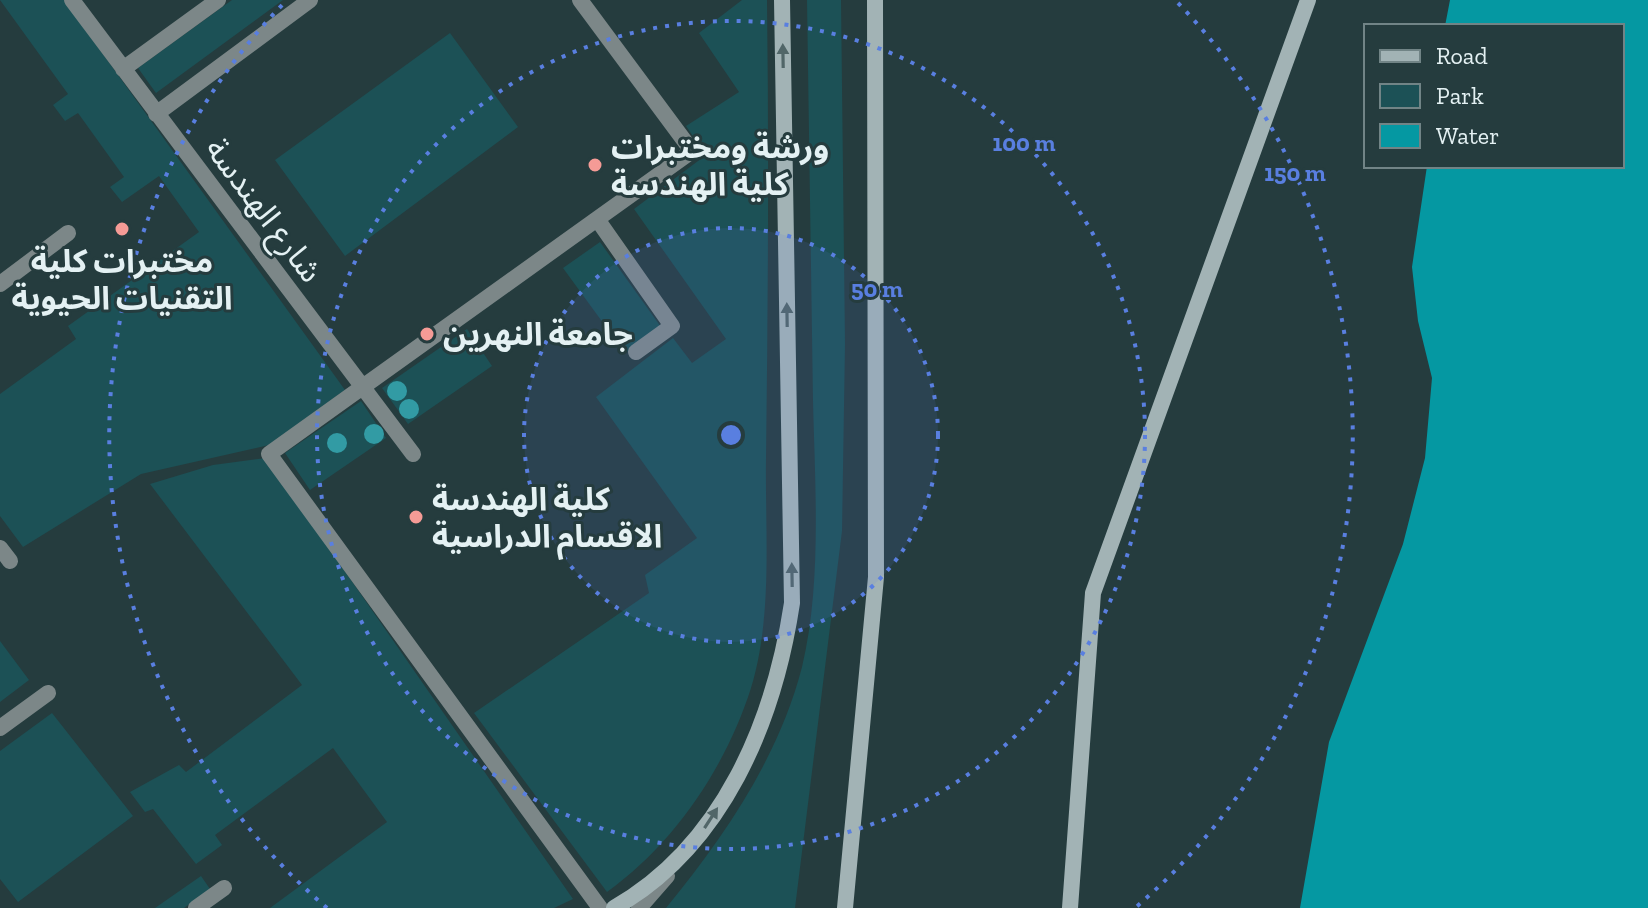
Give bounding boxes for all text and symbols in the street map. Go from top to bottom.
legend [1364,24,1624,168]
text: Road [1436,41,1488,70]
one-way arrow [777,43,790,68]
text: Park [1436,81,1484,110]
text: Water [1436,121,1499,150]
place label: ورشة ومختبرات كلية الهندسة [611,128,829,203]
text: 100 m [993,128,1055,157]
street label: شارع الهندسة [194,131,330,293]
marker: ورشة ومختبرات كلية الهندسة [586,156,604,174]
text: 150 m [1264,158,1326,187]
marker: مختبرات كلية التقنيات الحيوية [113,220,131,238]
place label: مختبرات كلية التقنيات الحيوية [12,242,232,317]
text: 50 m [851,274,903,303]
one-way arrow [781,302,794,327]
place label: جامعة النهرين [443,315,633,353]
marker: جامعة النهرين [418,325,436,343]
centre of rings [717,421,745,449]
place label: كلية الهندسة الاقسام الدراسية [432,480,662,561]
marker: كلية الهندسة الاقسام الدراسية [407,508,425,526]
one-way arrow [785,562,798,587]
one-way arrow [703,808,718,829]

